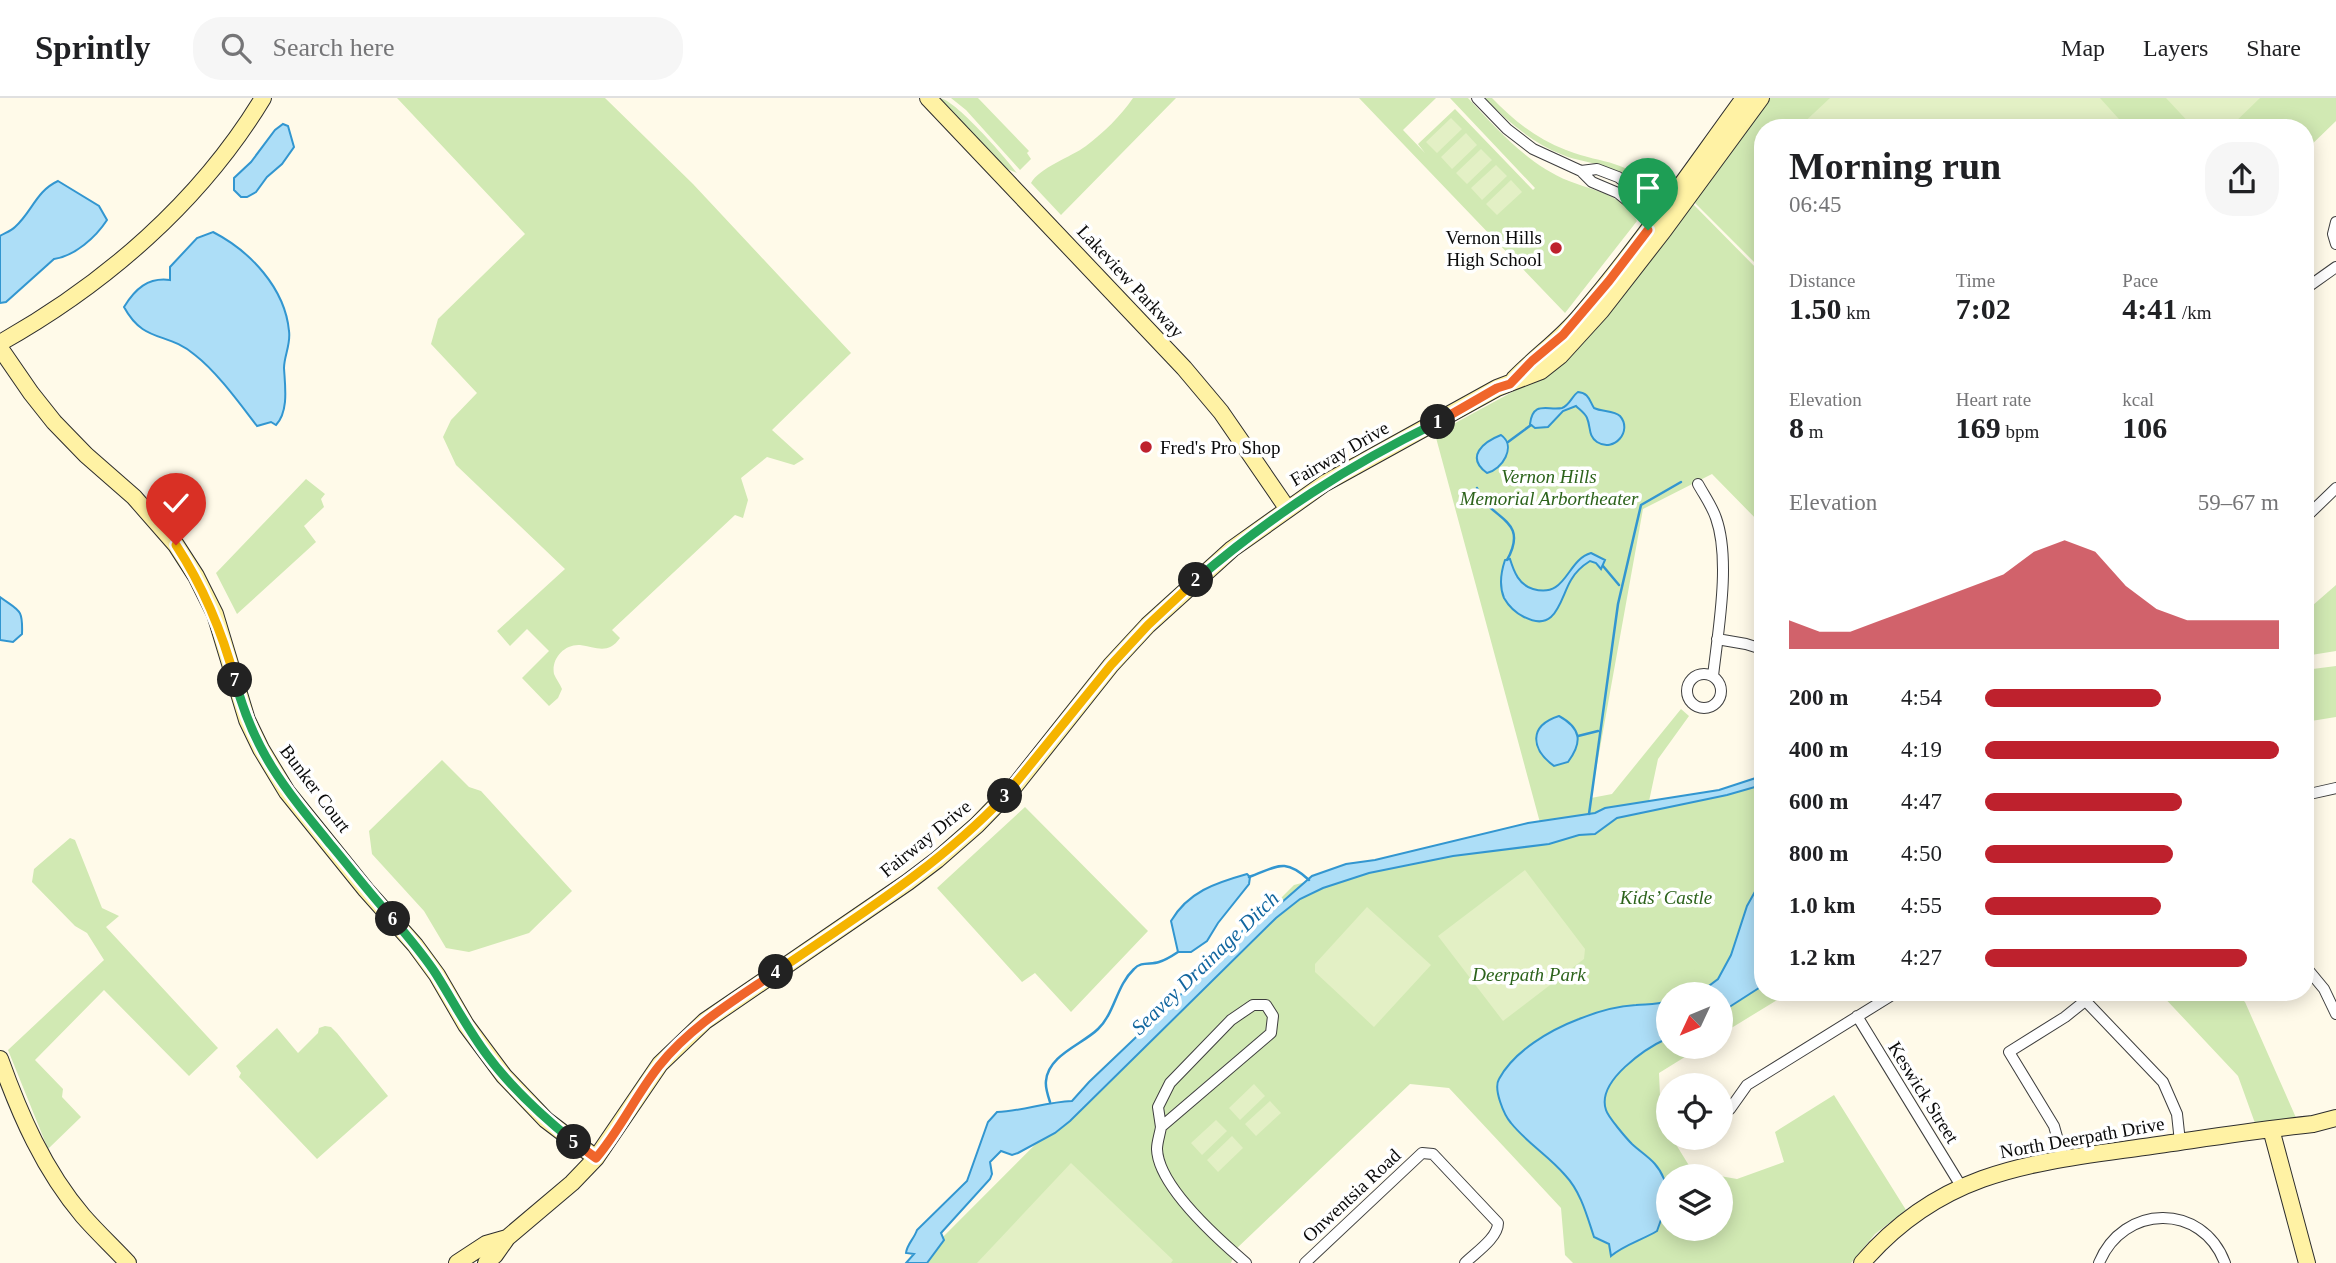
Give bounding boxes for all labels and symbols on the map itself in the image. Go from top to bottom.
pin [1618,158,1678,230]
street label: Lakeview Parkway [1073,221,1188,342]
place label: Vernon Hills High School [1445,227,1542,270]
marker: Vernon Hills High School [1548,240,1564,256]
pin: 1 [1420,404,1456,440]
street label: Fairway Drive [1286,417,1392,490]
place label: Fred's Pro Shop [1160,437,1281,458]
marker: Fred's Pro Shop [1138,439,1154,455]
park label: Vernon Hills Memorial Arbortheater [1459,466,1639,509]
pin [146,473,206,545]
pin: 2 [1178,562,1214,598]
pin: 7 [218,662,252,698]
street label: Bunker Court [276,740,356,837]
pin: 3 [988,778,1023,814]
street label: Fairway Drive [876,796,975,881]
water label: Seavey Drainage Ditch [1126,886,1284,1040]
park label: Kids’ Castle [1619,887,1712,908]
pin: 6 [376,902,410,936]
pin: 4 [758,954,794,990]
park label: Deerpath Park [1471,964,1586,985]
north arrow [1656,982,1732,1059]
street label: Keswick Street [1884,1038,1963,1147]
street label: North Deerpath Drive [1998,1113,2166,1162]
pin: 5 [556,1124,592,1160]
street label: Onwentsia Road [1298,1144,1405,1246]

